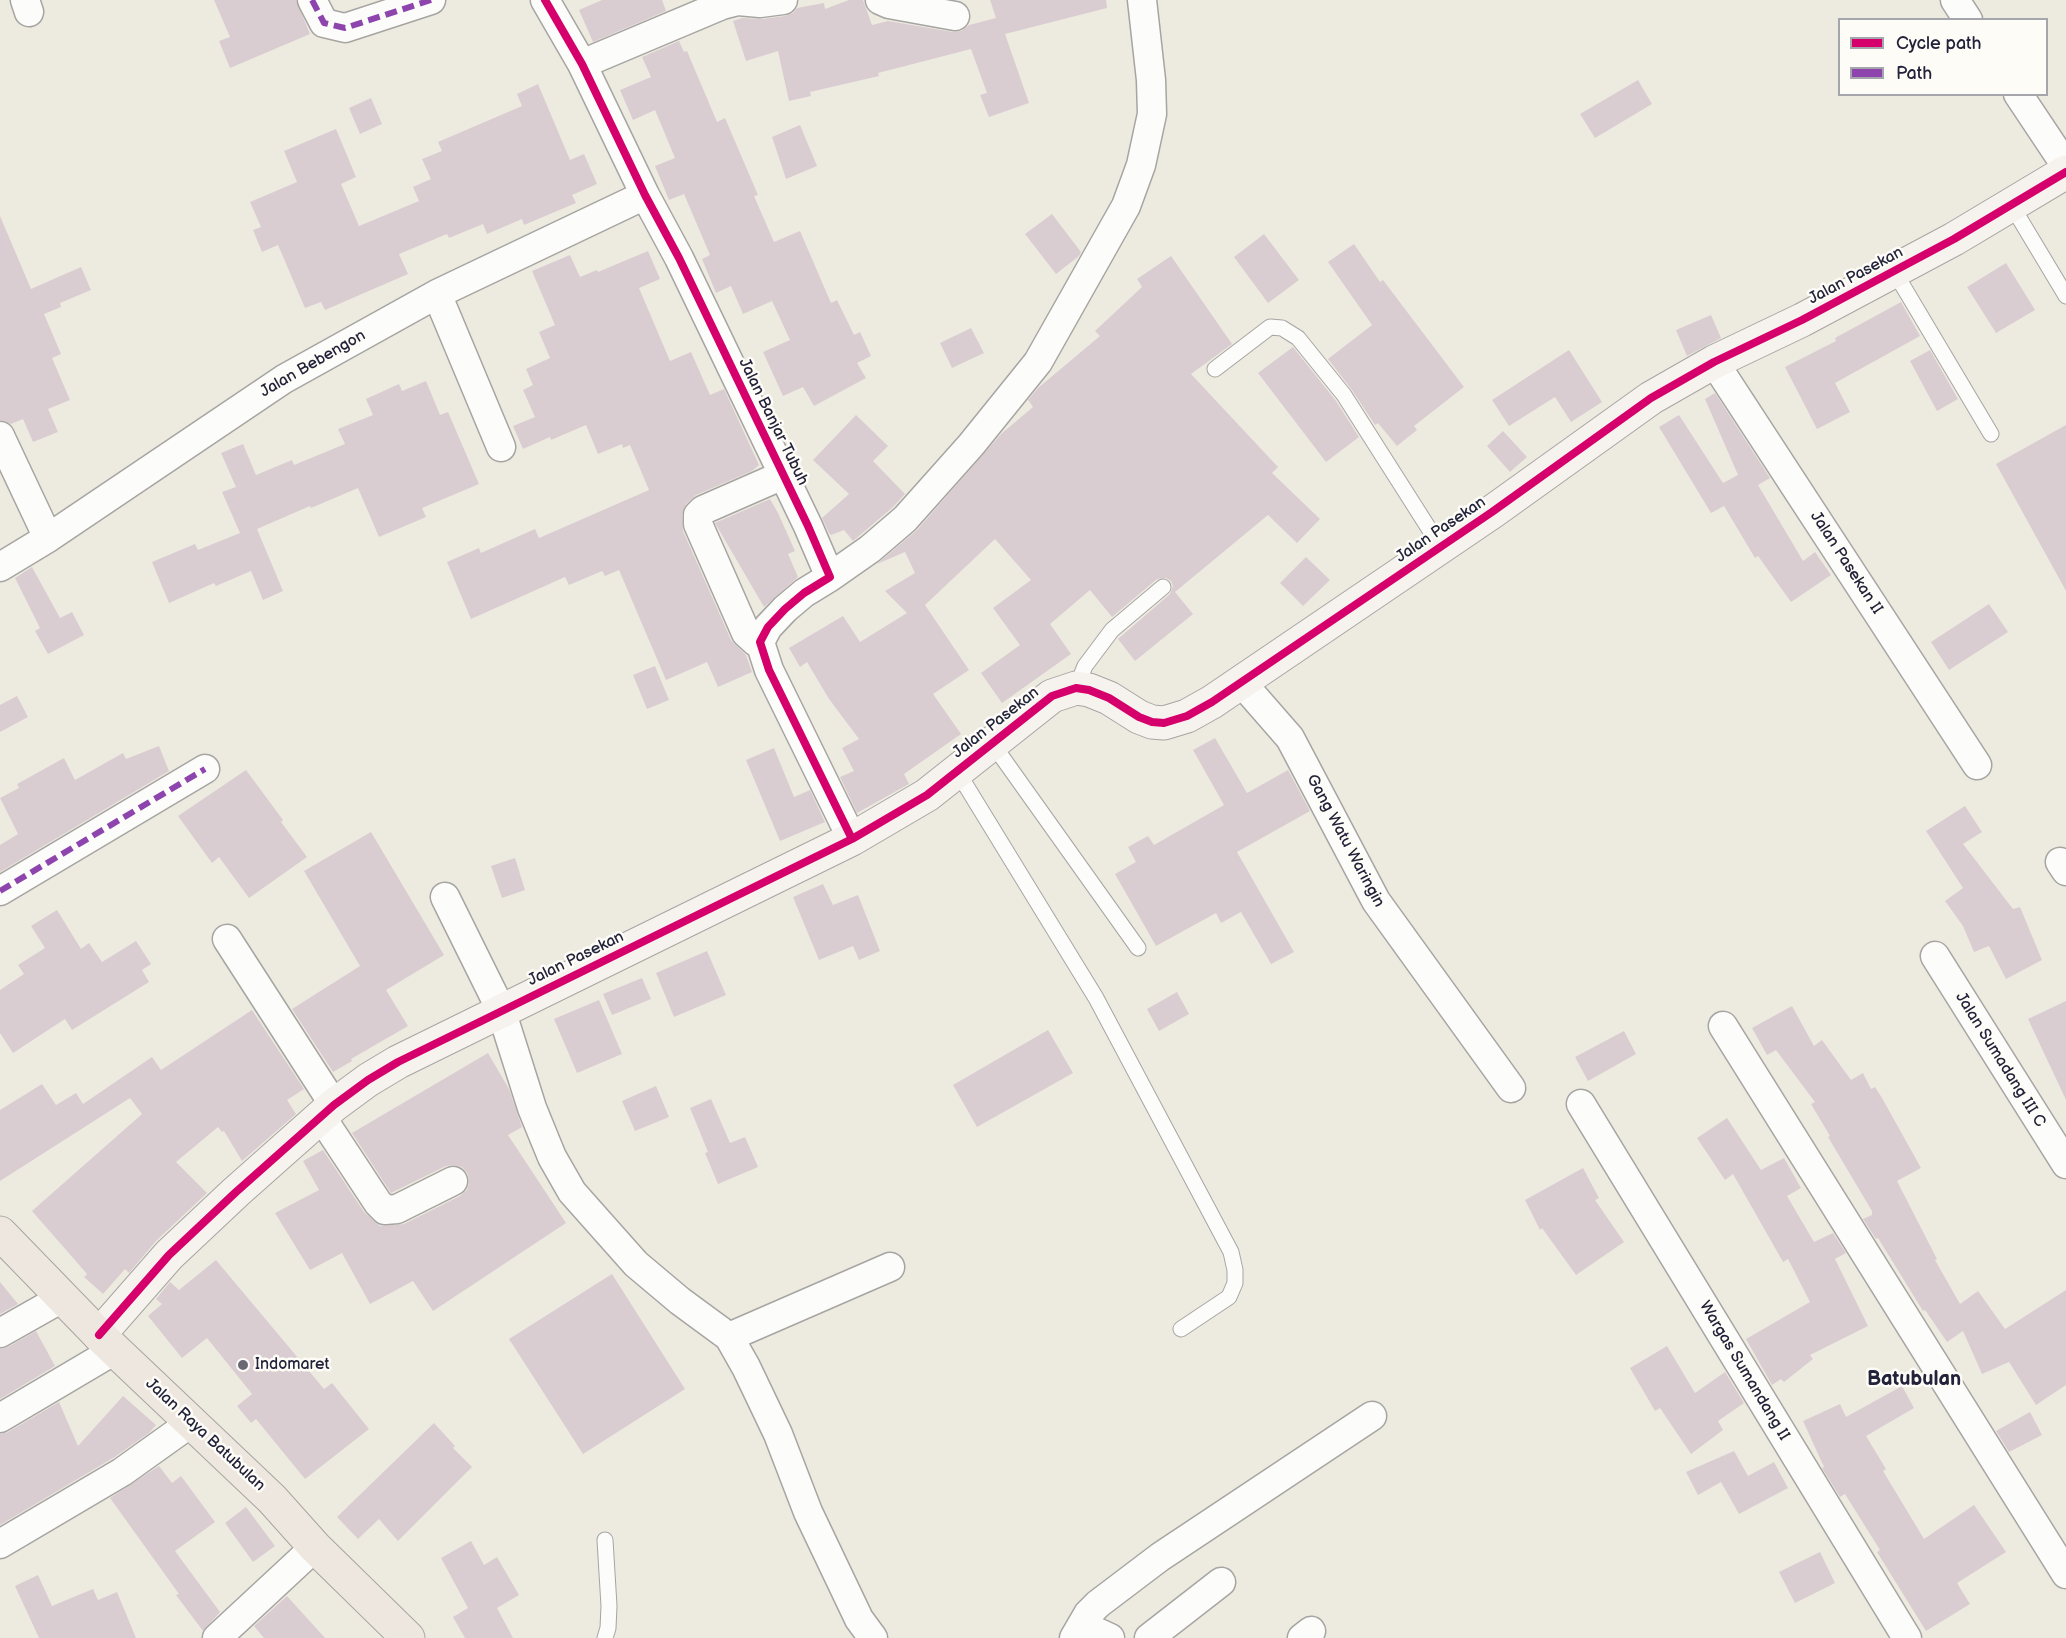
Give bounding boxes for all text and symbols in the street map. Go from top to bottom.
legend [1838,18,2048,96]
text: Cycle path [1896,33,1982,54]
text: Path [1896,63,1932,84]
street label: Jalan Pasekan [1805,243,1907,309]
street label: Jalan Bebengon [257,326,369,402]
street label: Jalan Banjar Tubuh [734,355,812,489]
street label: Jalan Pasekan [1392,493,1490,567]
street label: Jalan Pasekan II [1806,508,1886,618]
street label: Jalan Pasekan [949,683,1043,763]
street label: Gang Watu Waringin [1302,771,1388,911]
street label: Jalan Pasekan [525,927,627,991]
street label: Jalan Sumadang III C [1951,989,2049,1131]
street label: Wargas Sumandang II [1695,1298,1793,1444]
place label: Indomaret [255,1355,329,1375]
marker: Indomaret [236,1358,250,1372]
district label: Batubulan [1867,1368,1961,1392]
street label: Jalan Raya Batubulan [141,1375,269,1495]

